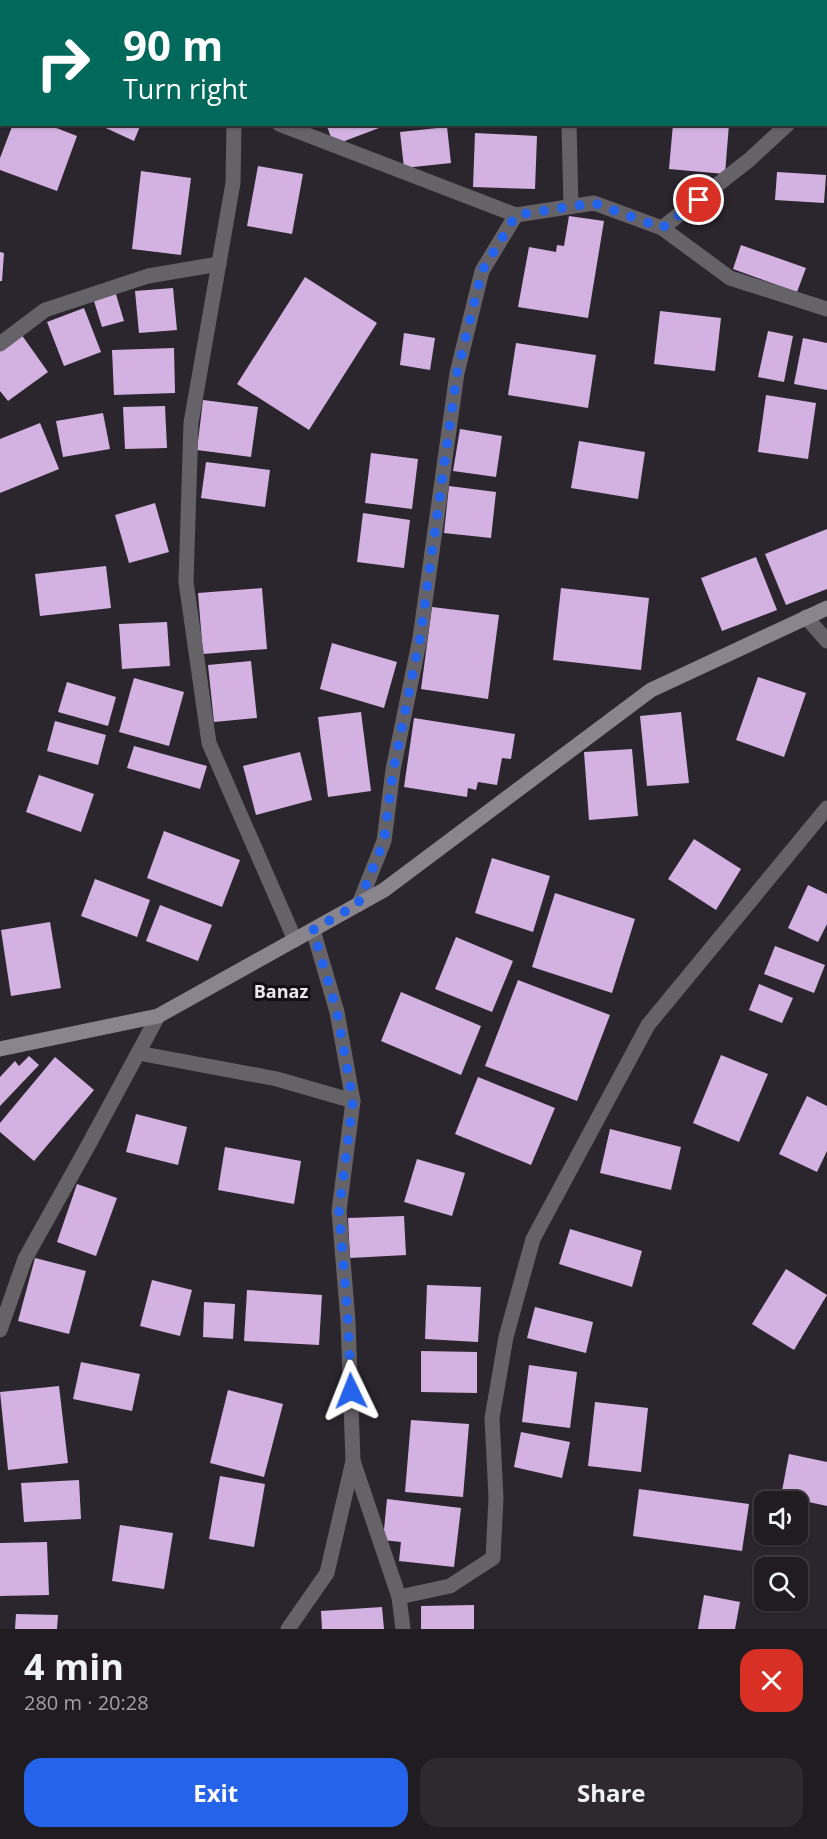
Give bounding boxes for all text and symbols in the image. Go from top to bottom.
text: 90 m [123,16,223,73]
icon: right [24,24,102,102]
text: Turn right [123,70,248,107]
pin [673,174,724,225]
icon: arrive [682,183,715,216]
district label: Banaz [254,979,308,1003]
position arrow [319,1359,383,1423]
map controls [754,1491,808,1611]
button: sound [754,1491,808,1545]
button: search [754,1557,808,1611]
text: 4 min [24,1642,124,1691]
button: close [740,1649,803,1712]
text: 280 m · 20:28 [24,1689,149,1716]
button: Exit [24,1758,408,1827]
button: Share [420,1758,803,1827]

